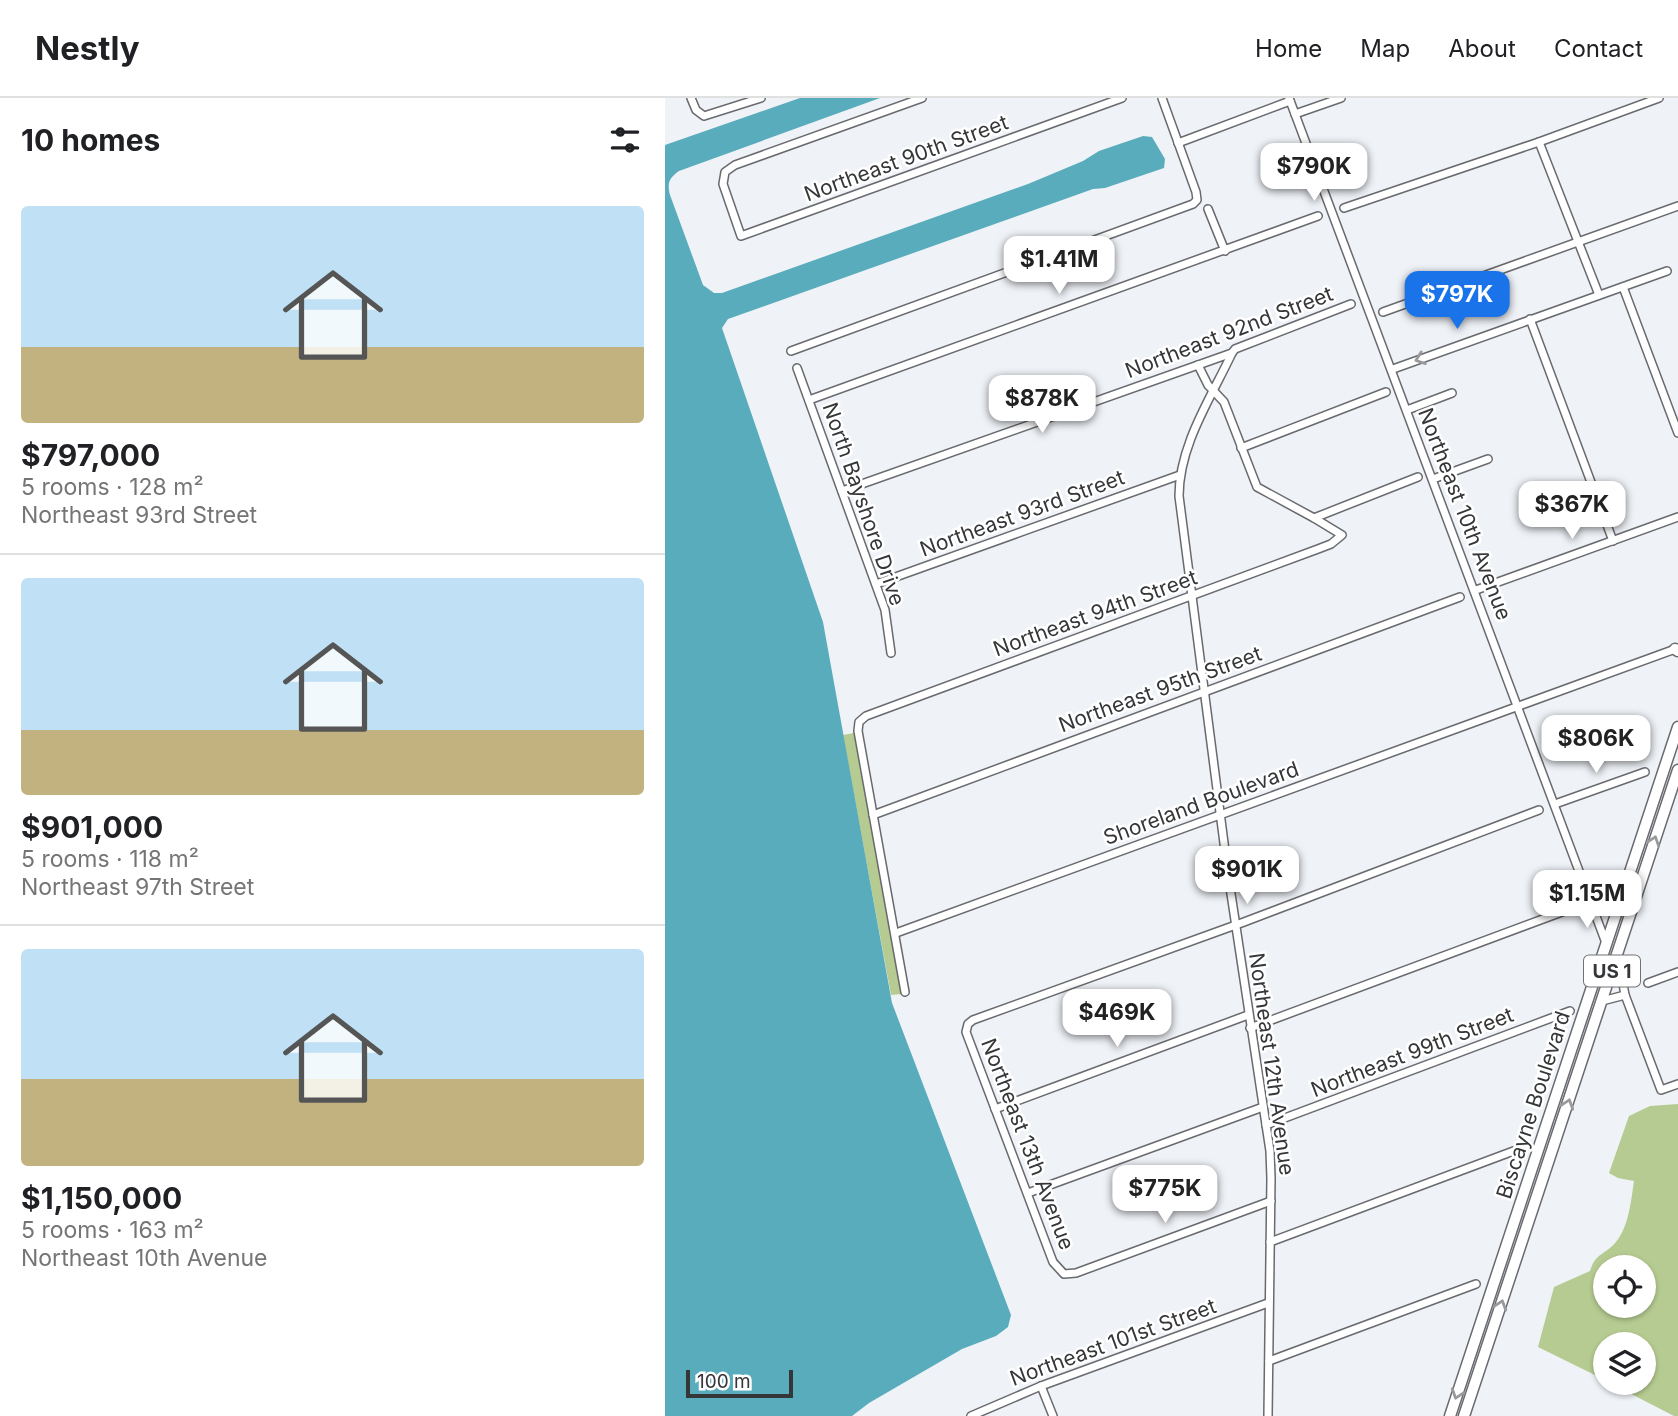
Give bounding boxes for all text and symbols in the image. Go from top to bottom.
text: Nestly [35,28,140,68]
text: Home [1255,34,1322,63]
text: Map [1360,34,1410,63]
text: About [1448,34,1516,63]
text: Contact [1554,34,1643,63]
street label: Northeast 90th Street [801,109,1011,207]
icon: filters [606,121,644,159]
text: 10 homes [21,122,160,158]
pin: $790K [1265,144,1363,203]
text: $790K [1276,152,1352,180]
pin: $1.41M [1002,236,1116,296]
text: $1.41M [1020,245,1098,273]
icon: home [270,252,396,378]
pin: $797K [1408,272,1506,331]
text: $797K [1421,280,1493,308]
street label: Northeast 92nd Street [1122,281,1336,383]
one-way arrow [1414,351,1426,365]
pin: $878K [993,376,1091,435]
text: $878K [1005,384,1079,412]
street label: North Bayshore Drive [818,399,910,609]
street label: Northeast 10th Avenue [1413,404,1517,624]
text: $797,000 [21,437,160,473]
street label: Northeast 93rd Street [916,464,1128,562]
text: 5 rooms · 128 m² [21,473,204,501]
pin: $367K [1523,482,1621,541]
text: $367K [1535,490,1609,518]
text: Northeast 93rd Street [21,501,257,529]
street label: Northeast 94th Street [990,564,1200,662]
icon: home [270,624,396,750]
street label: Northeast 95th Street [1055,641,1265,737]
pin: $806K [1547,716,1645,775]
text: $806K [1557,724,1635,752]
street label: Shoreland Boulevard [1100,756,1302,850]
text: $901,000 [21,809,163,845]
one-way arrow [1646,836,1660,848]
text: 5 rooms · 118 m² [21,845,199,873]
pin: $901K [1198,846,1296,906]
text: $901K [1211,855,1283,883]
pin: $1.15M [1530,870,1644,930]
text: Northeast 97th Street [21,873,254,901]
text: $1.15M [1549,879,1625,907]
street label: Northeast 12th Avenue [1244,951,1300,1177]
road number: US 1 [1584,956,1640,986]
pin: $469K [1068,990,1166,1049]
icon: home [270,995,396,1121]
text: $469K [1078,998,1156,1026]
street label: Northeast 99th Street [1307,1002,1517,1102]
street label: Biscayne Boulevard [1491,1008,1575,1202]
street label: Northeast 13th Avenue [976,1035,1080,1253]
one-way arrow [1559,1098,1574,1110]
pin: $775K [1116,1166,1214,1225]
text: $775K [1128,1174,1202,1202]
text: $1,150,000 [21,1180,182,1216]
text: 5 rooms · 163 m² [21,1216,204,1244]
text: Northeast 10th Avenue [21,1244,268,1272]
map controls [1593,1255,1656,1395]
button: locate [1593,1255,1656,1318]
street label: Northeast 101st Street [1007,1293,1220,1391]
one-way arrow [1493,1299,1507,1311]
button: layers [1593,1332,1656,1395]
scale bar [686,1367,793,1399]
text: 100 m [697,1370,751,1393]
one-way arrow [1451,1388,1465,1400]

